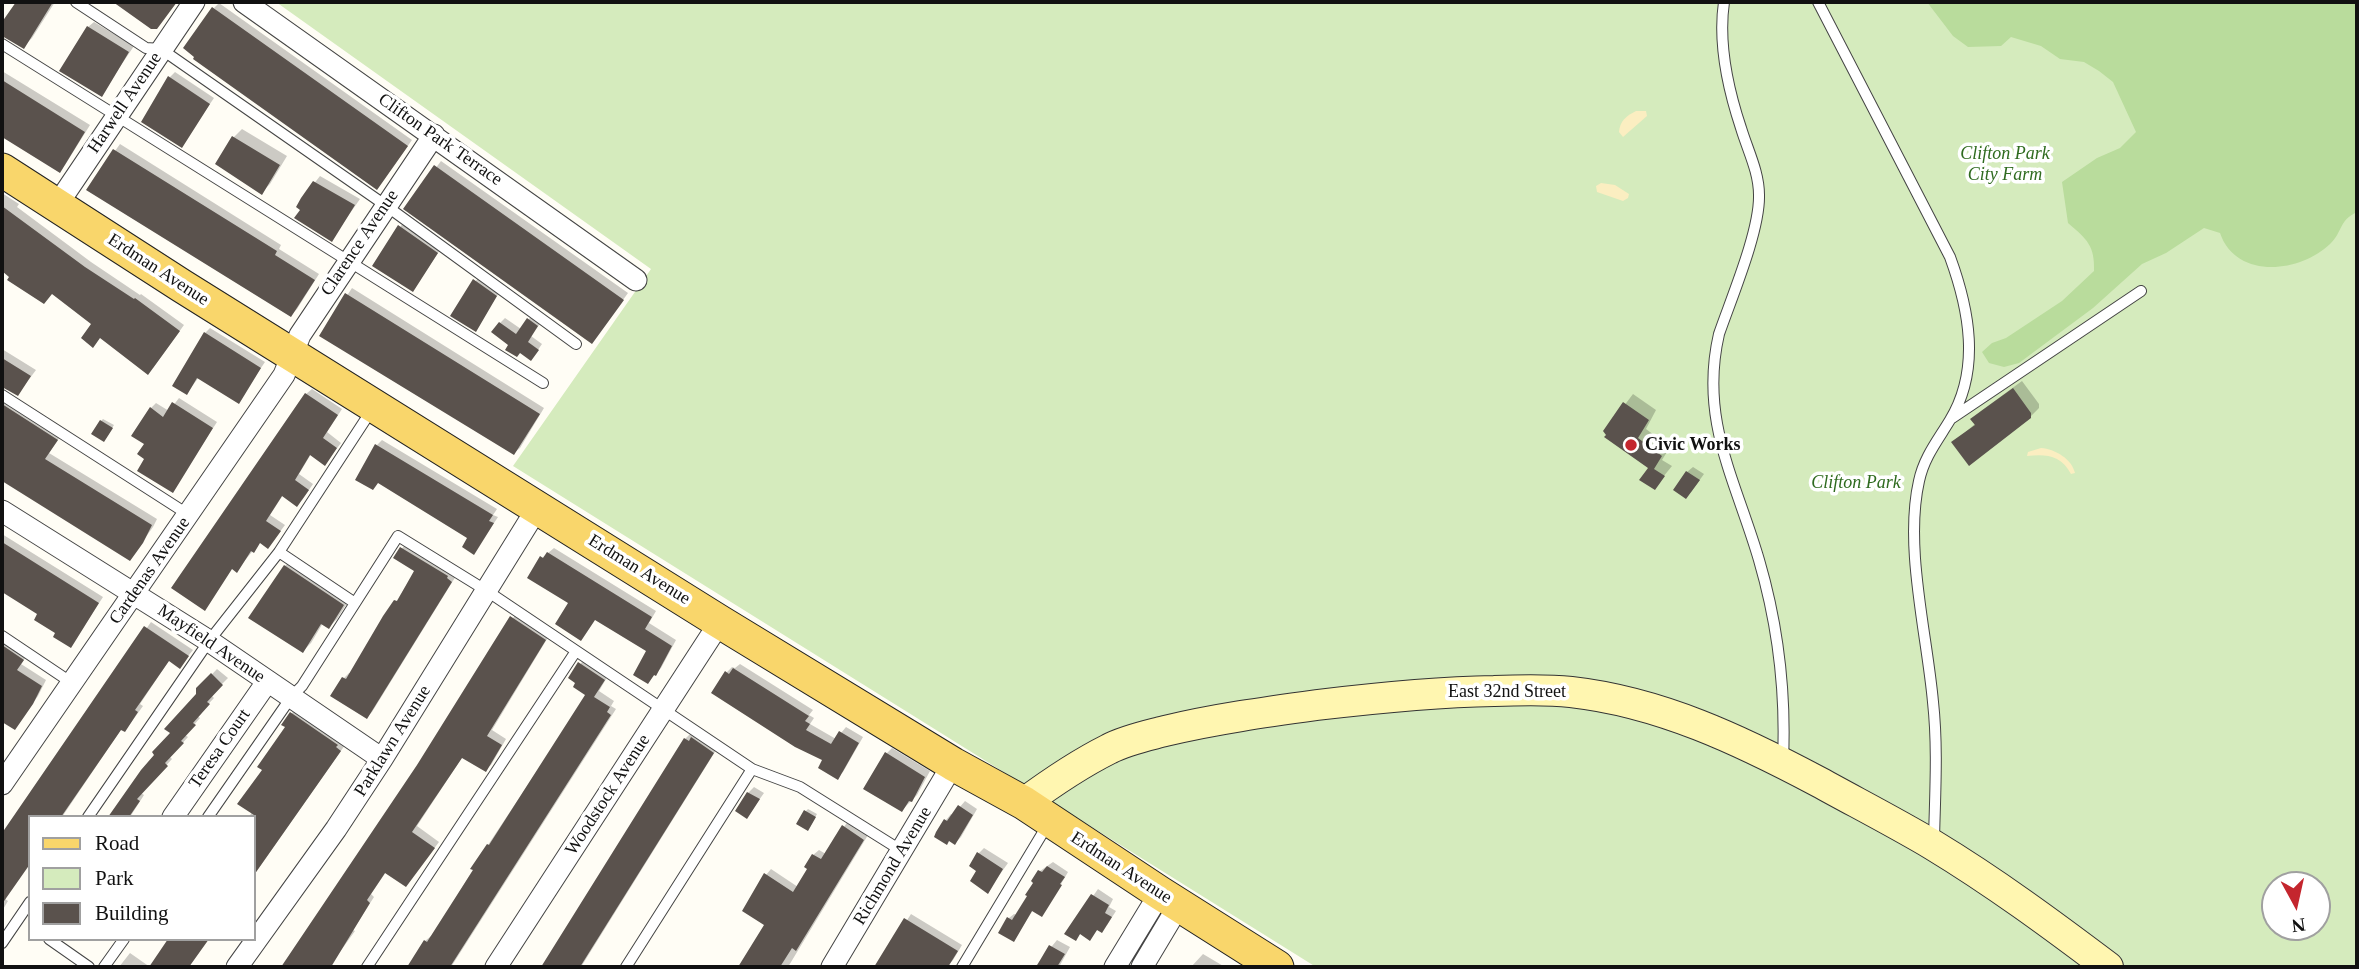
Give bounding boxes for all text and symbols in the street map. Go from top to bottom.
street label: Harwell Avenue [83,48,167,158]
street label: Clifton Park Terrace [374,89,506,191]
park label: Clifton Park City Farm [1960,143,2050,186]
street label: Clarence Avenue [317,186,403,300]
street label: Erdman Avenue [103,229,213,311]
place label: Civic Works [1645,434,1741,456]
marker: Civic Works [1623,437,1639,453]
park label: Clifton Park [1811,472,1901,494]
street label: Cardenas Avenue [105,513,195,629]
street label: Erdman Avenue [584,530,694,610]
street label: Mayfield Avenue [153,600,269,688]
street label: Parklawn Avenue [350,681,436,801]
street label: East 32nd Street [1448,681,1566,703]
street label: Teresa Court [185,705,255,793]
street label: Woodstock Avenue [561,731,655,859]
street label: Richmond Avenue [849,803,937,929]
legend [28,815,256,941]
street label: Erdman Avenue [1066,827,1176,909]
text: Road [95,831,139,855]
text: Park [95,866,134,890]
north arrow [2261,871,2331,941]
text: Building [95,901,169,925]
text: N [2290,914,2307,937]

